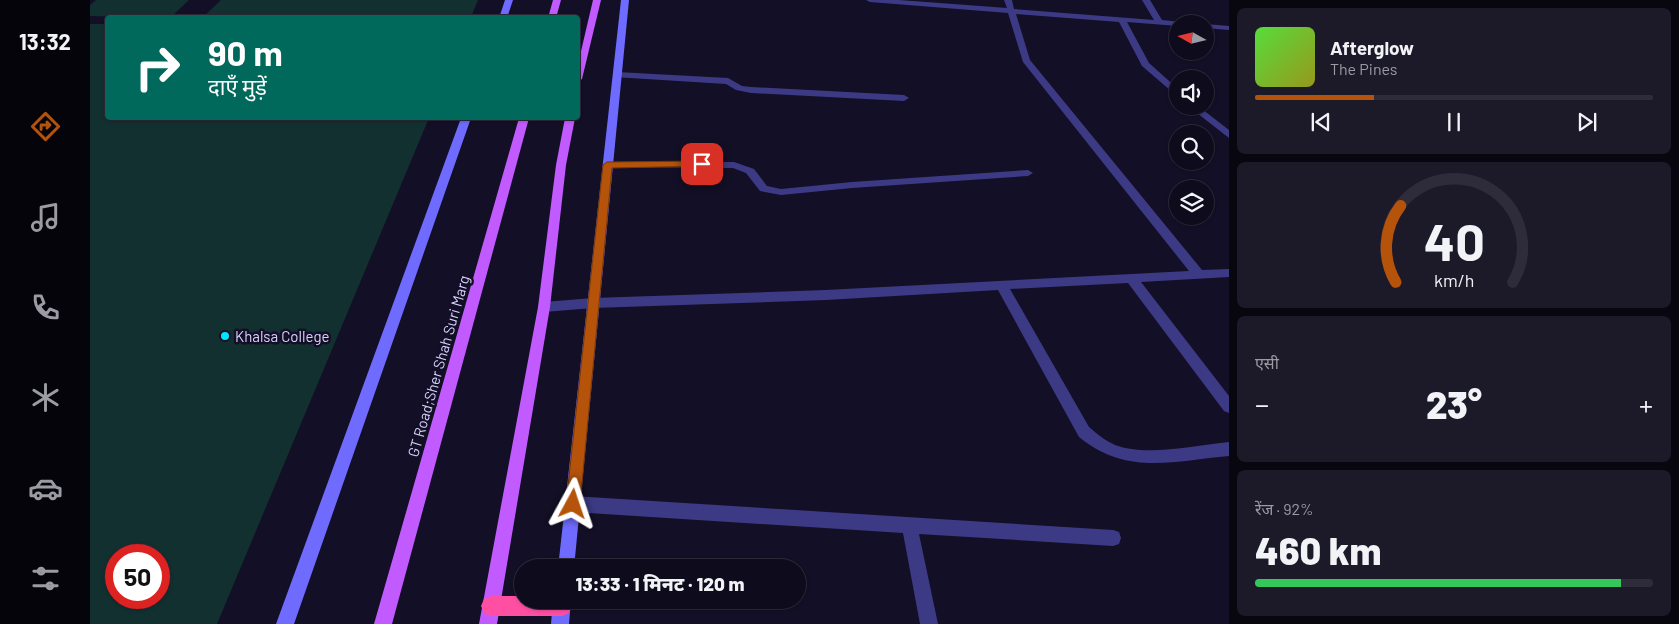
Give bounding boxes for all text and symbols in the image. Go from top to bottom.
north arrow [1169,15,1214,60]
map controls [1169,15,1214,225]
text: 13:32 [19,28,71,54]
text: 90 m [208,31,283,73]
icon: right [125,35,190,100]
text: Afterglow [1330,36,1414,59]
text: The Pines [1330,59,1398,78]
button: sound [1169,70,1214,115]
text: दाएँ मुड़ें [208,73,267,99]
icon: previous [1307,108,1335,136]
icon: pause [1440,108,1468,136]
icon: next [1573,108,1601,136]
icon: directions [28,109,63,144]
button: search [1169,125,1214,170]
pin [681,143,723,185]
icon: arrive [688,150,716,178]
button: layers [1169,180,1214,225]
icon: music [28,200,63,235]
text: 40 [1423,209,1485,271]
text: km/h [1434,269,1474,291]
street label: GT Road;Sher Shah Suri Marg [403,273,473,459]
icon: phone [28,290,63,325]
place label: Khalsa College [235,327,329,345]
marker: Khalsa College [219,330,231,342]
text: एसी [1255,353,1279,372]
icon: climate [28,380,63,415]
text: 23° [1426,381,1482,427]
text: − [1255,387,1269,421]
text: + [1639,387,1653,421]
icon: car [28,471,63,506]
position arrow [546,477,598,529]
text: रेंज · 92% [1255,499,1314,518]
text: 460 km [1255,527,1381,573]
speed limit sign: 50 [105,544,170,609]
icon: filters [28,561,63,596]
text: 13:33 · 1 मिनट · 120 m [575,572,745,595]

